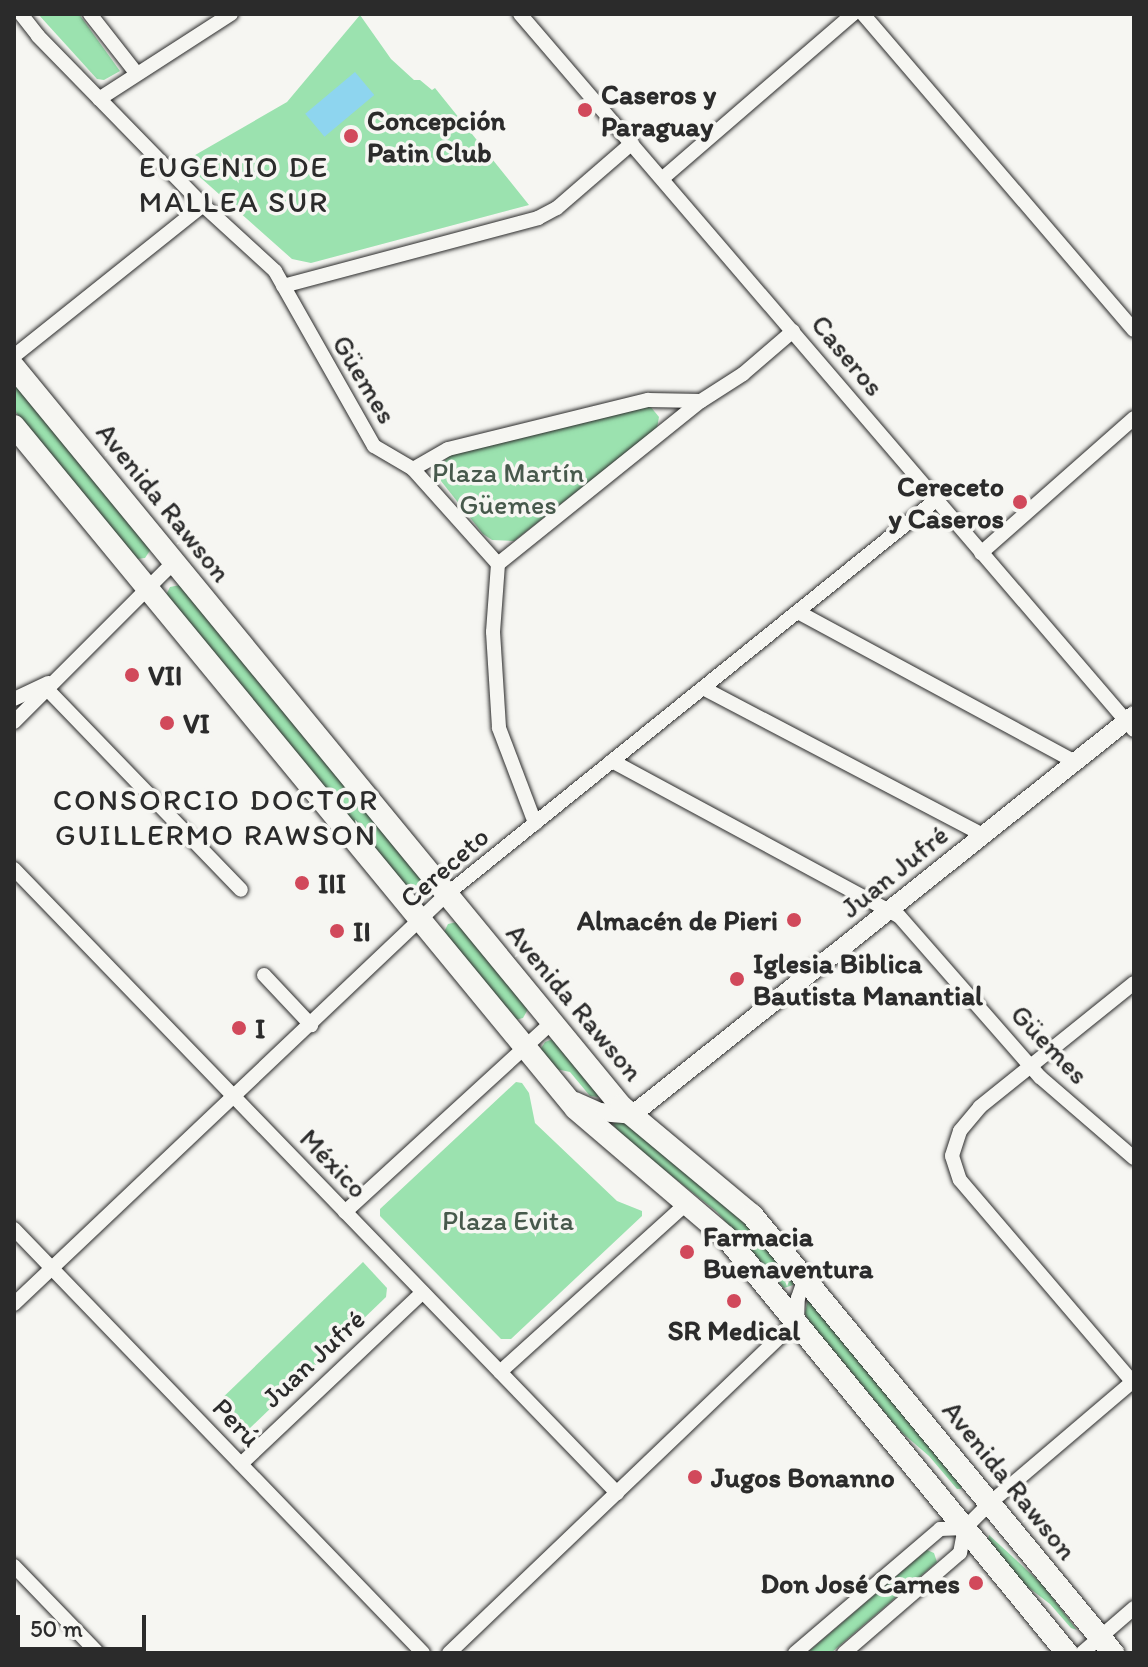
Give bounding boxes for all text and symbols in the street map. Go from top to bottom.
place label: Caseros y Paraguay [601,77,716,143]
marker: Caseros y Paraguay [576,101,594,119]
place label: Concepción Patin Club [367,103,506,169]
marker: Concepción Patin Club [342,127,360,145]
district label: EUGENIO DE MALLEA SUR [138,149,330,220]
street label: Caseros [804,308,892,402]
street label: Güemes [325,329,405,429]
street label: Avenida Rawson [90,416,238,588]
park label: Plaza Martín Güemes [432,455,584,521]
place label: Cereceto y Caseros [889,469,1004,535]
marker: Cereceto y Caseros [1011,493,1029,511]
place label: VII [148,658,182,692]
marker: VII [123,666,141,684]
place label: VI [183,706,210,740]
marker: VI [158,714,176,732]
district label: CONSORCIO DOCTOR GUILLERMO RAWSON [53,782,379,852]
street label: Juan Jufré [834,818,954,924]
street label: Cereceto [393,819,495,915]
place label: III [318,866,346,900]
marker: III [293,874,311,892]
place label: Almacén de Pieri [577,903,778,937]
marker: Almacén de Pieri [785,911,803,929]
place label: II [353,914,371,948]
street label: Avenida Rawson [499,916,651,1088]
marker: II [328,922,346,940]
place label: Iglesia Biblica Bautista Manantial [753,946,984,1012]
marker: Iglesia Biblica Bautista Manantial [728,970,746,988]
street label: Güemes [1004,997,1096,1091]
place label: I [255,1011,265,1045]
marker: I [230,1019,248,1037]
street label: México [293,1121,375,1205]
park label: Plaza Evita [443,1203,573,1237]
place label: Farmacia Buenaventura [703,1219,873,1285]
marker: Farmacia Buenaventura [678,1243,696,1261]
marker: SR Medical [725,1292,743,1310]
street label: Juan Jufré [255,1302,371,1414]
place label: SR Medical [668,1313,800,1347]
street label: Perú [206,1391,268,1453]
street label: Avenida Rawson [936,1394,1084,1566]
place label: Jugos Bonanno [711,1460,894,1494]
marker: Jugos Bonanno [686,1468,704,1486]
place label: Don José Carnes [761,1566,960,1600]
marker: Don José Carnes [967,1574,985,1592]
scale bar [20,1599,150,1649]
text: 50 m [30,1614,83,1643]

